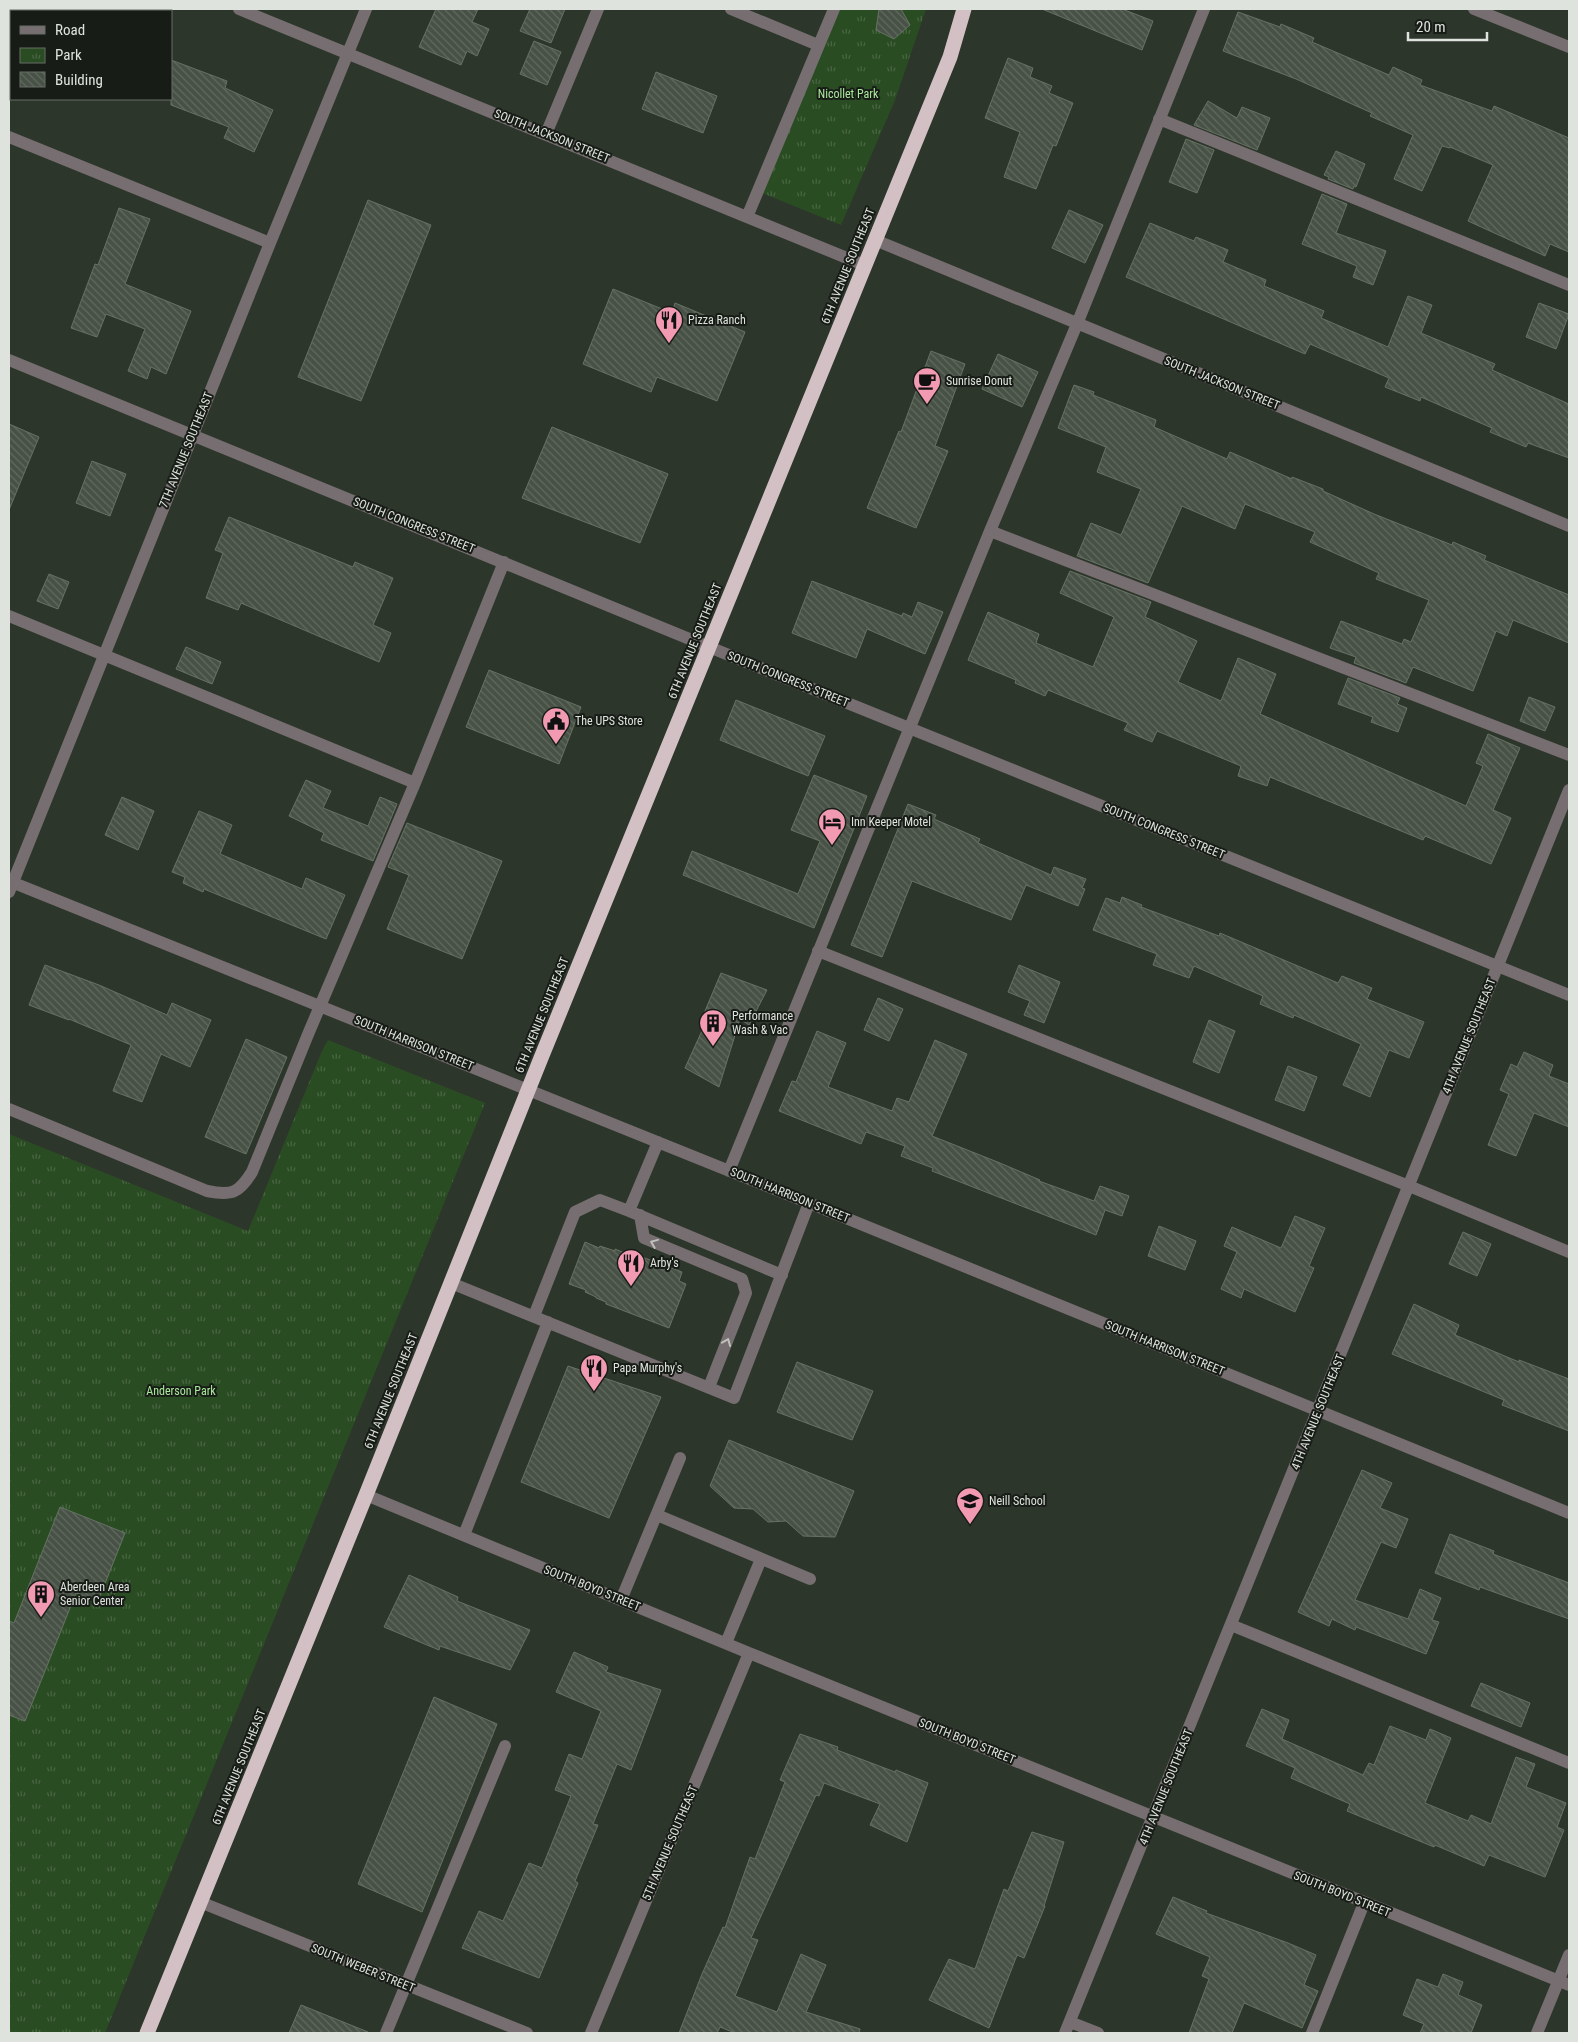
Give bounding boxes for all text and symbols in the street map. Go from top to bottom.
legend [10,10,172,100]
scale bar [1408,10,1487,42]
text: 20 m [1416,18,1446,36]
text: Road [55,21,85,39]
text: Park [55,46,82,64]
text: Building [55,71,103,89]
park label: Nicollet Park [818,87,879,101]
street label: SOUTH JACKSON STREET [492,106,612,166]
street label: 6TH AVENUE SOUTHEAST [818,206,878,326]
restaurant icon: Pizza Ranch [654,305,684,344]
place label: Pizza Ranch [688,313,746,327]
street label: SOUTH JACKSON STREET [1162,353,1282,413]
cafe icon: Sunrise Donut [912,366,942,405]
place label: Sunrise Donut [946,374,1013,388]
street label: 7TH AVENUE SOUTHEAST [156,390,216,510]
street label: SOUTH CONGRESS STREET [351,494,477,556]
street label: 6TH AVENUE SOUTHEAST [665,581,725,701]
street label: SOUTH CONGRESS STREET [725,648,851,710]
public building icon: The UPS Store [541,706,571,745]
place label: The UPS Store [575,714,643,728]
street label: SOUTH CONGRESS STREET [1101,800,1227,862]
hotel icon: Inn Keeper Motel [817,807,847,846]
place label: Inn Keeper Motel [851,815,931,829]
street label: 6TH AVENUE SOUTHEAST [512,955,572,1075]
street label: 4TH AVENUE SOUTHEAST [1439,976,1499,1096]
building icon: Performance Wash & Vac [698,1008,728,1047]
place label: Performance Wash & Vac [732,1009,794,1037]
street label: SOUTH HARRISON STREET [352,1013,476,1073]
street label: SOUTH HARRISON STREET [728,1165,852,1225]
one-way arrow [650,1238,659,1249]
restaurant icon: Arby's [616,1248,646,1287]
place label: Arby's [650,1256,679,1270]
street label: SOUTH HARRISON STREET [1103,1318,1227,1378]
street label: 6TH AVENUE SOUTHEAST [361,1331,421,1451]
one-way arrow [721,1338,731,1347]
street label: 4TH AVENUE SOUTHEAST [1288,1352,1348,1472]
restaurant icon: Papa Murphy's [579,1353,609,1392]
place label: Papa Murphy's [613,1361,682,1375]
park label: Anderson Park [146,1384,216,1398]
school or university icon: Neill School [955,1486,985,1525]
place label: Neill School [989,1494,1045,1508]
street label: SOUTH BOYD STREET [542,1562,642,1614]
building icon: Aberdeen Area Senior Center [26,1579,56,1618]
place label: Aberdeen Area Senior Center [60,1580,130,1608]
street label: 6TH AVENUE SOUTHEAST [209,1707,269,1827]
street label: SOUTH BOYD STREET [917,1715,1017,1767]
street label: 4TH AVENUE SOUTHEAST [1136,1727,1196,1847]
street label: 5TH AVENUE SOUTHEAST [639,1783,701,1903]
street label: SOUTH BOYD STREET [1292,1868,1392,1920]
street label: SOUTH WEBER STREET [309,1941,417,1995]

